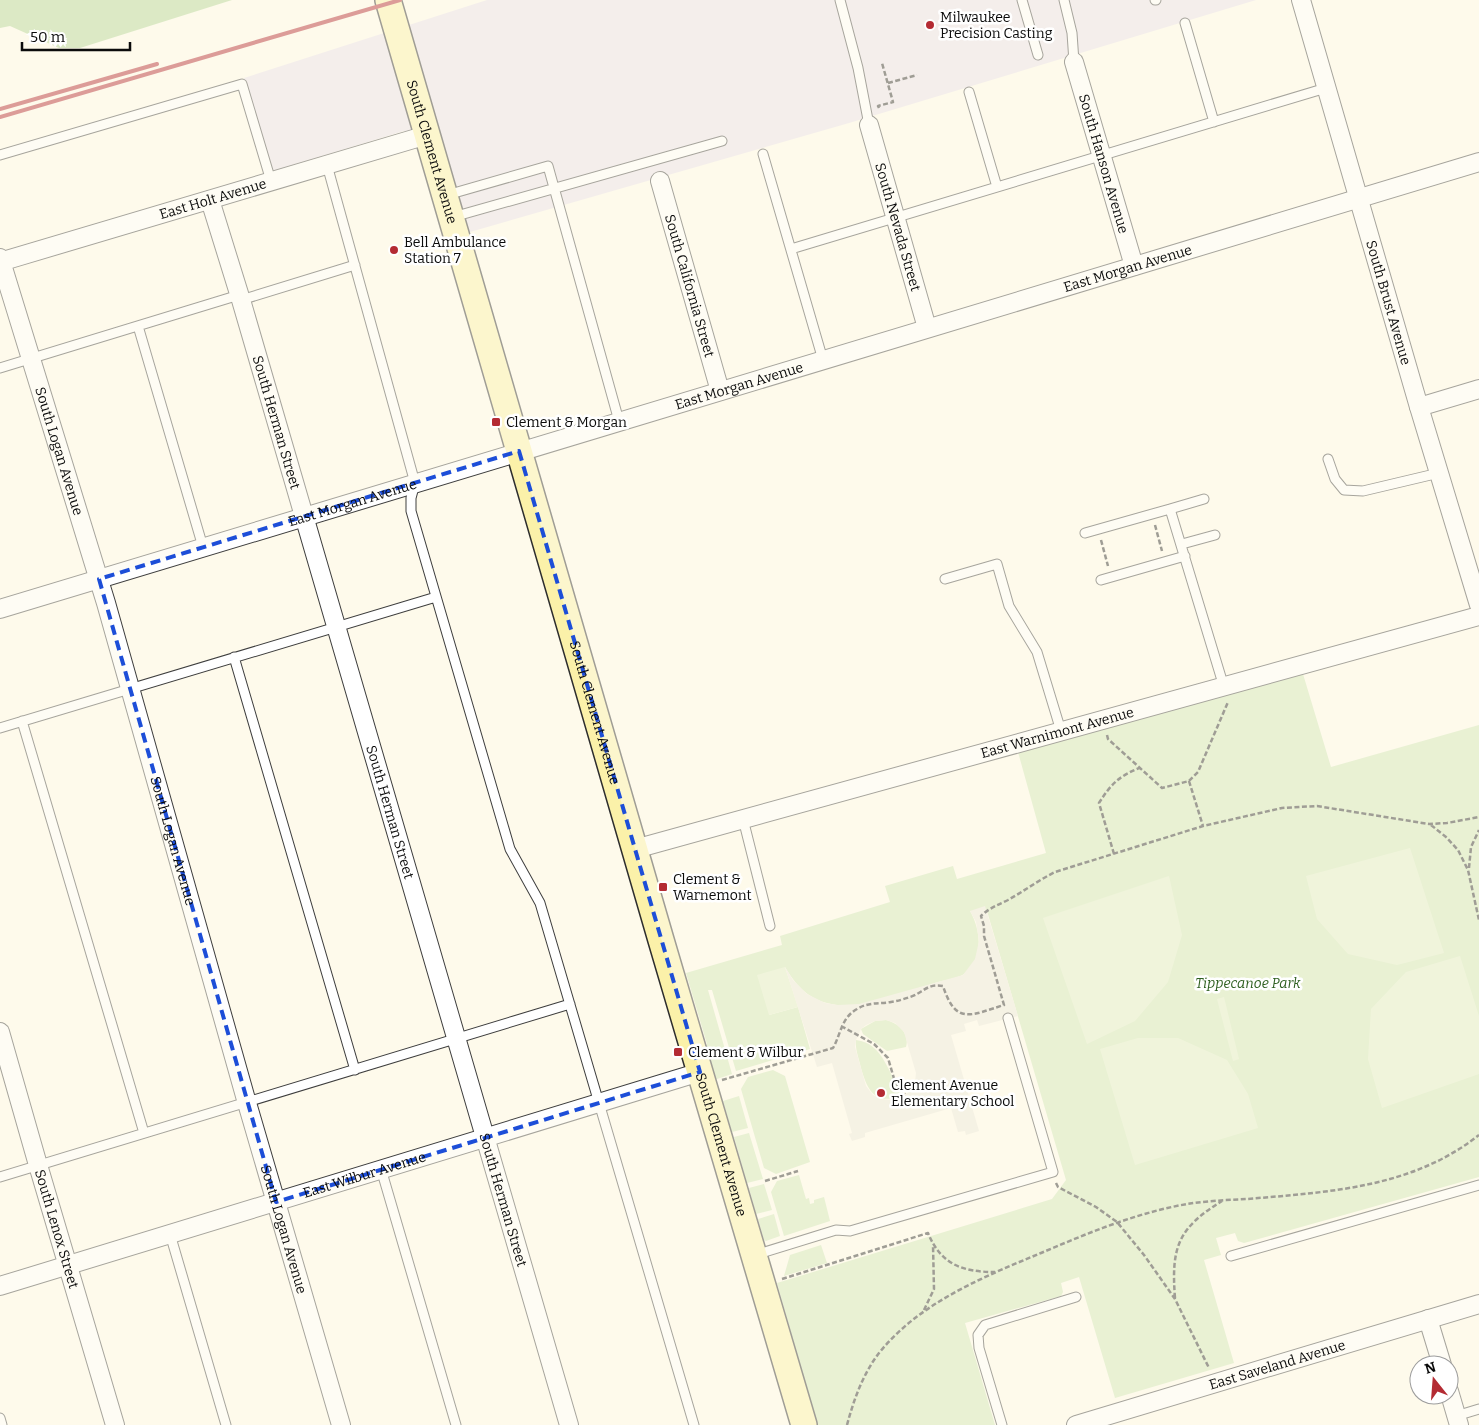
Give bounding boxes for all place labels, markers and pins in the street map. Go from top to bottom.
place label: Milwaukee Precision Casting [940,9,1053,42]
marker: Milwaukee Precision Casting [924,19,936,31]
place label: Bell Ambulance Station 7 [404,234,506,267]
marker: Bell Ambulance Station 7 [388,244,400,256]
place label: Clement & Morgan [506,414,627,431]
marker: Clement & Morgan [490,416,502,428]
place label: Clement & Warnemont [673,871,752,904]
marker: Clement & Warnemont [657,881,669,893]
place label: Clement & Wilbur [688,1044,803,1061]
marker: Clement & Wilbur [672,1046,684,1058]
place label: Clement Avenue Elementary School [891,1077,1014,1110]
marker: Clement Avenue Elementary School [875,1087,887,1099]

